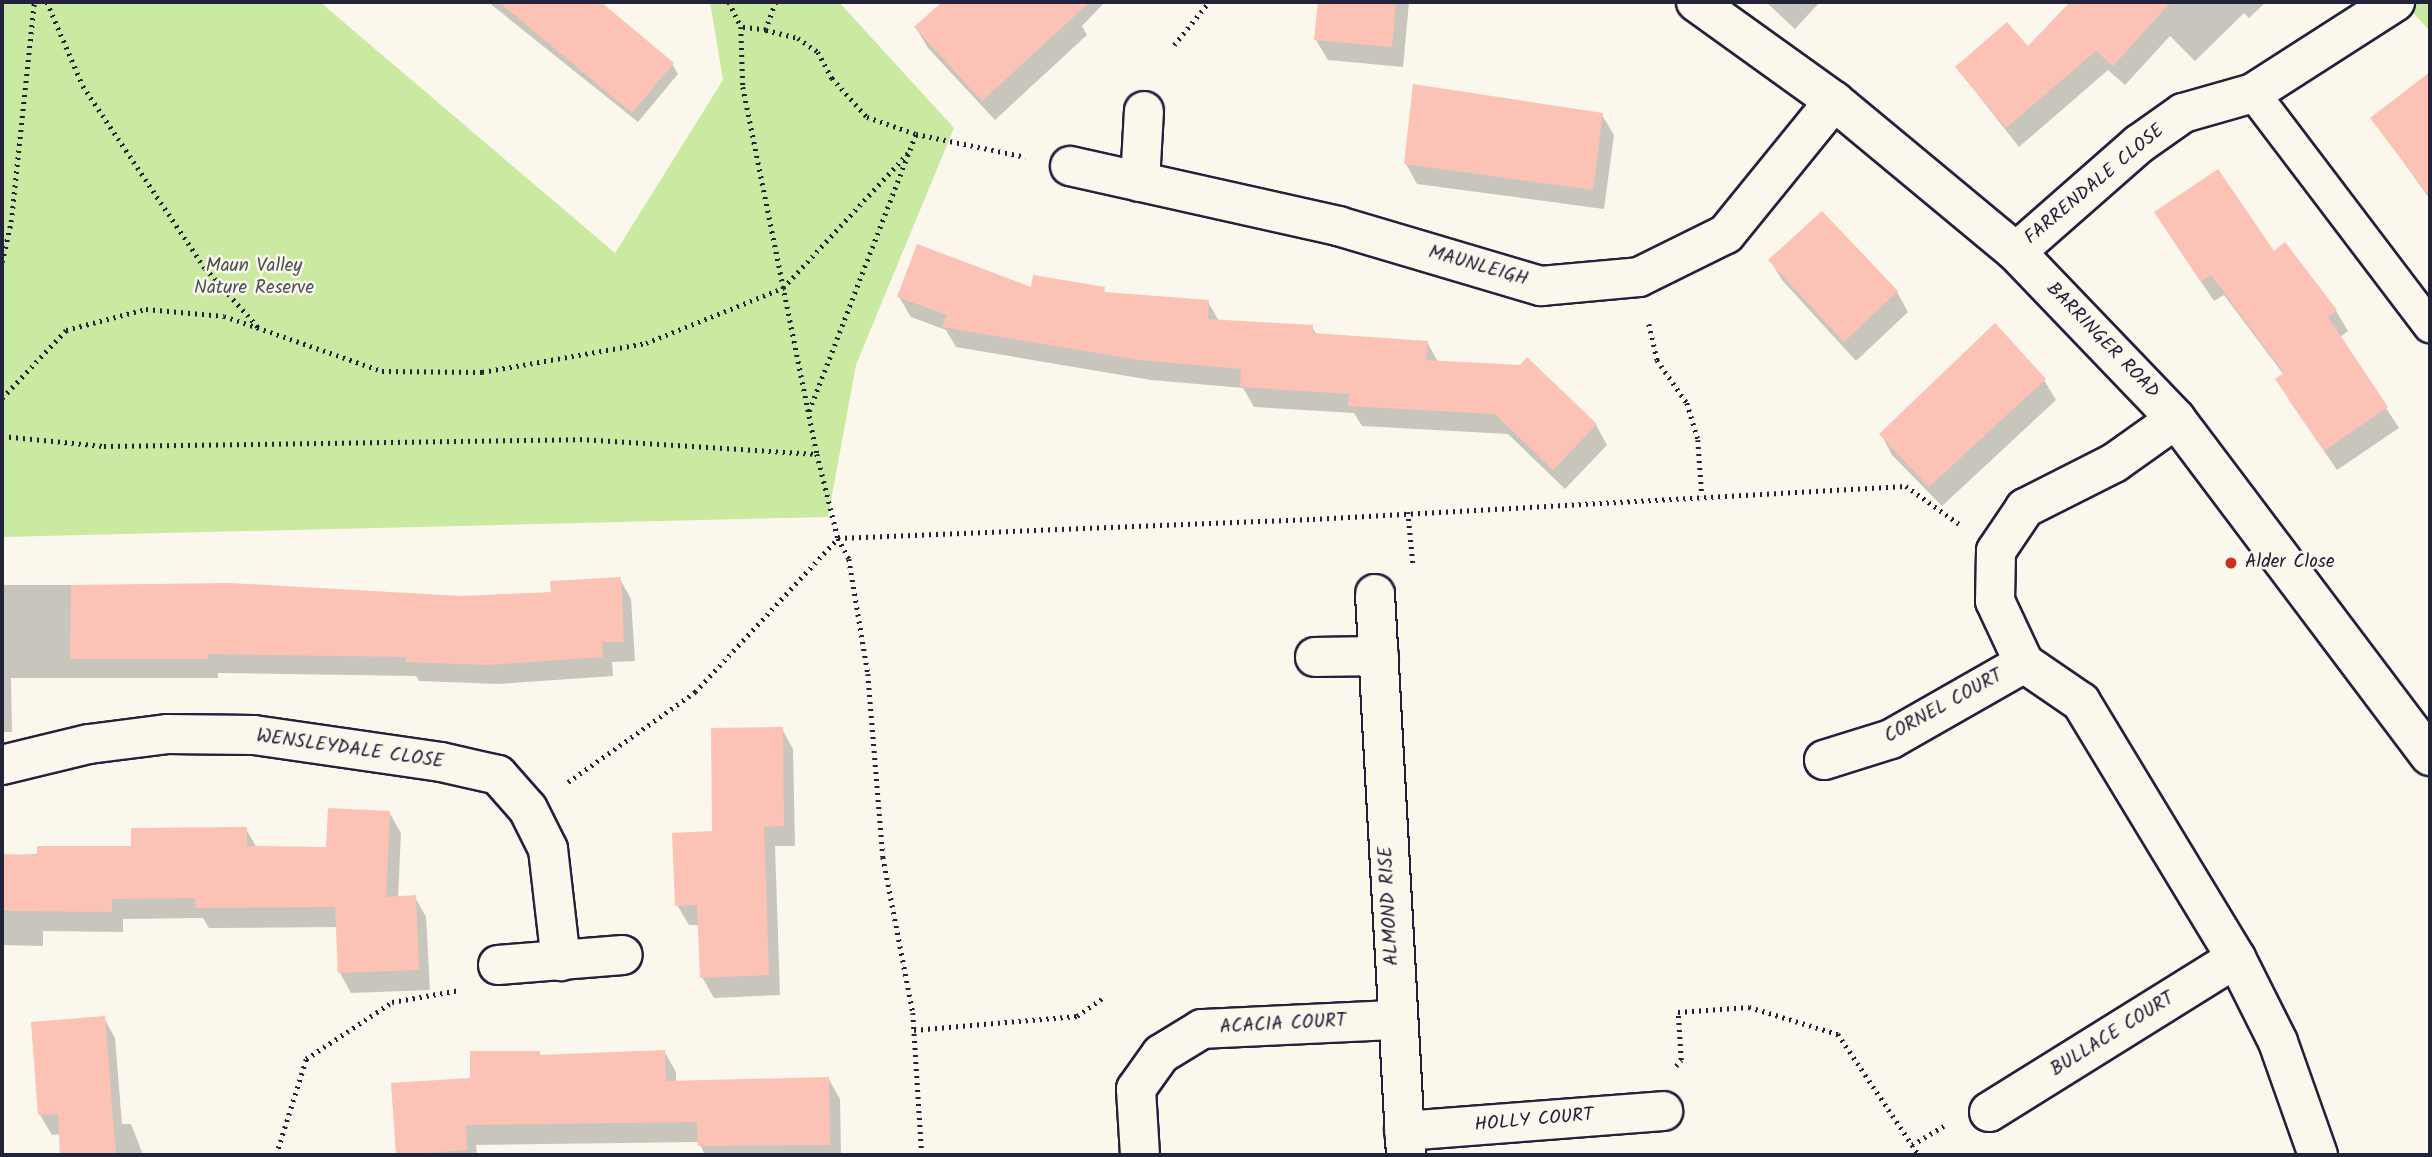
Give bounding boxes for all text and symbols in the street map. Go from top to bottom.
street label: FARRENDALE CLOSE [2021,120,2169,250]
street label: MAUNLEIGH [1426,242,1530,292]
park label: Maun Valley Nature Reserve [194,256,314,300]
street label: BARRINGER ROAD [2041,278,2163,404]
place label: Alder Close [2245,552,2334,574]
marker: Alder Close [2223,555,2239,571]
street label: CORNEL COURT [1881,665,2007,749]
street label: WENSLEYDALE CLOSE [255,726,445,774]
street label: ALMOND RISE [1375,846,1405,966]
street label: BULLACE COURT [2047,988,2179,1082]
street label: ACACIA COURT [1219,1010,1347,1040]
street label: HOLLY COURT [1474,1104,1594,1138]

